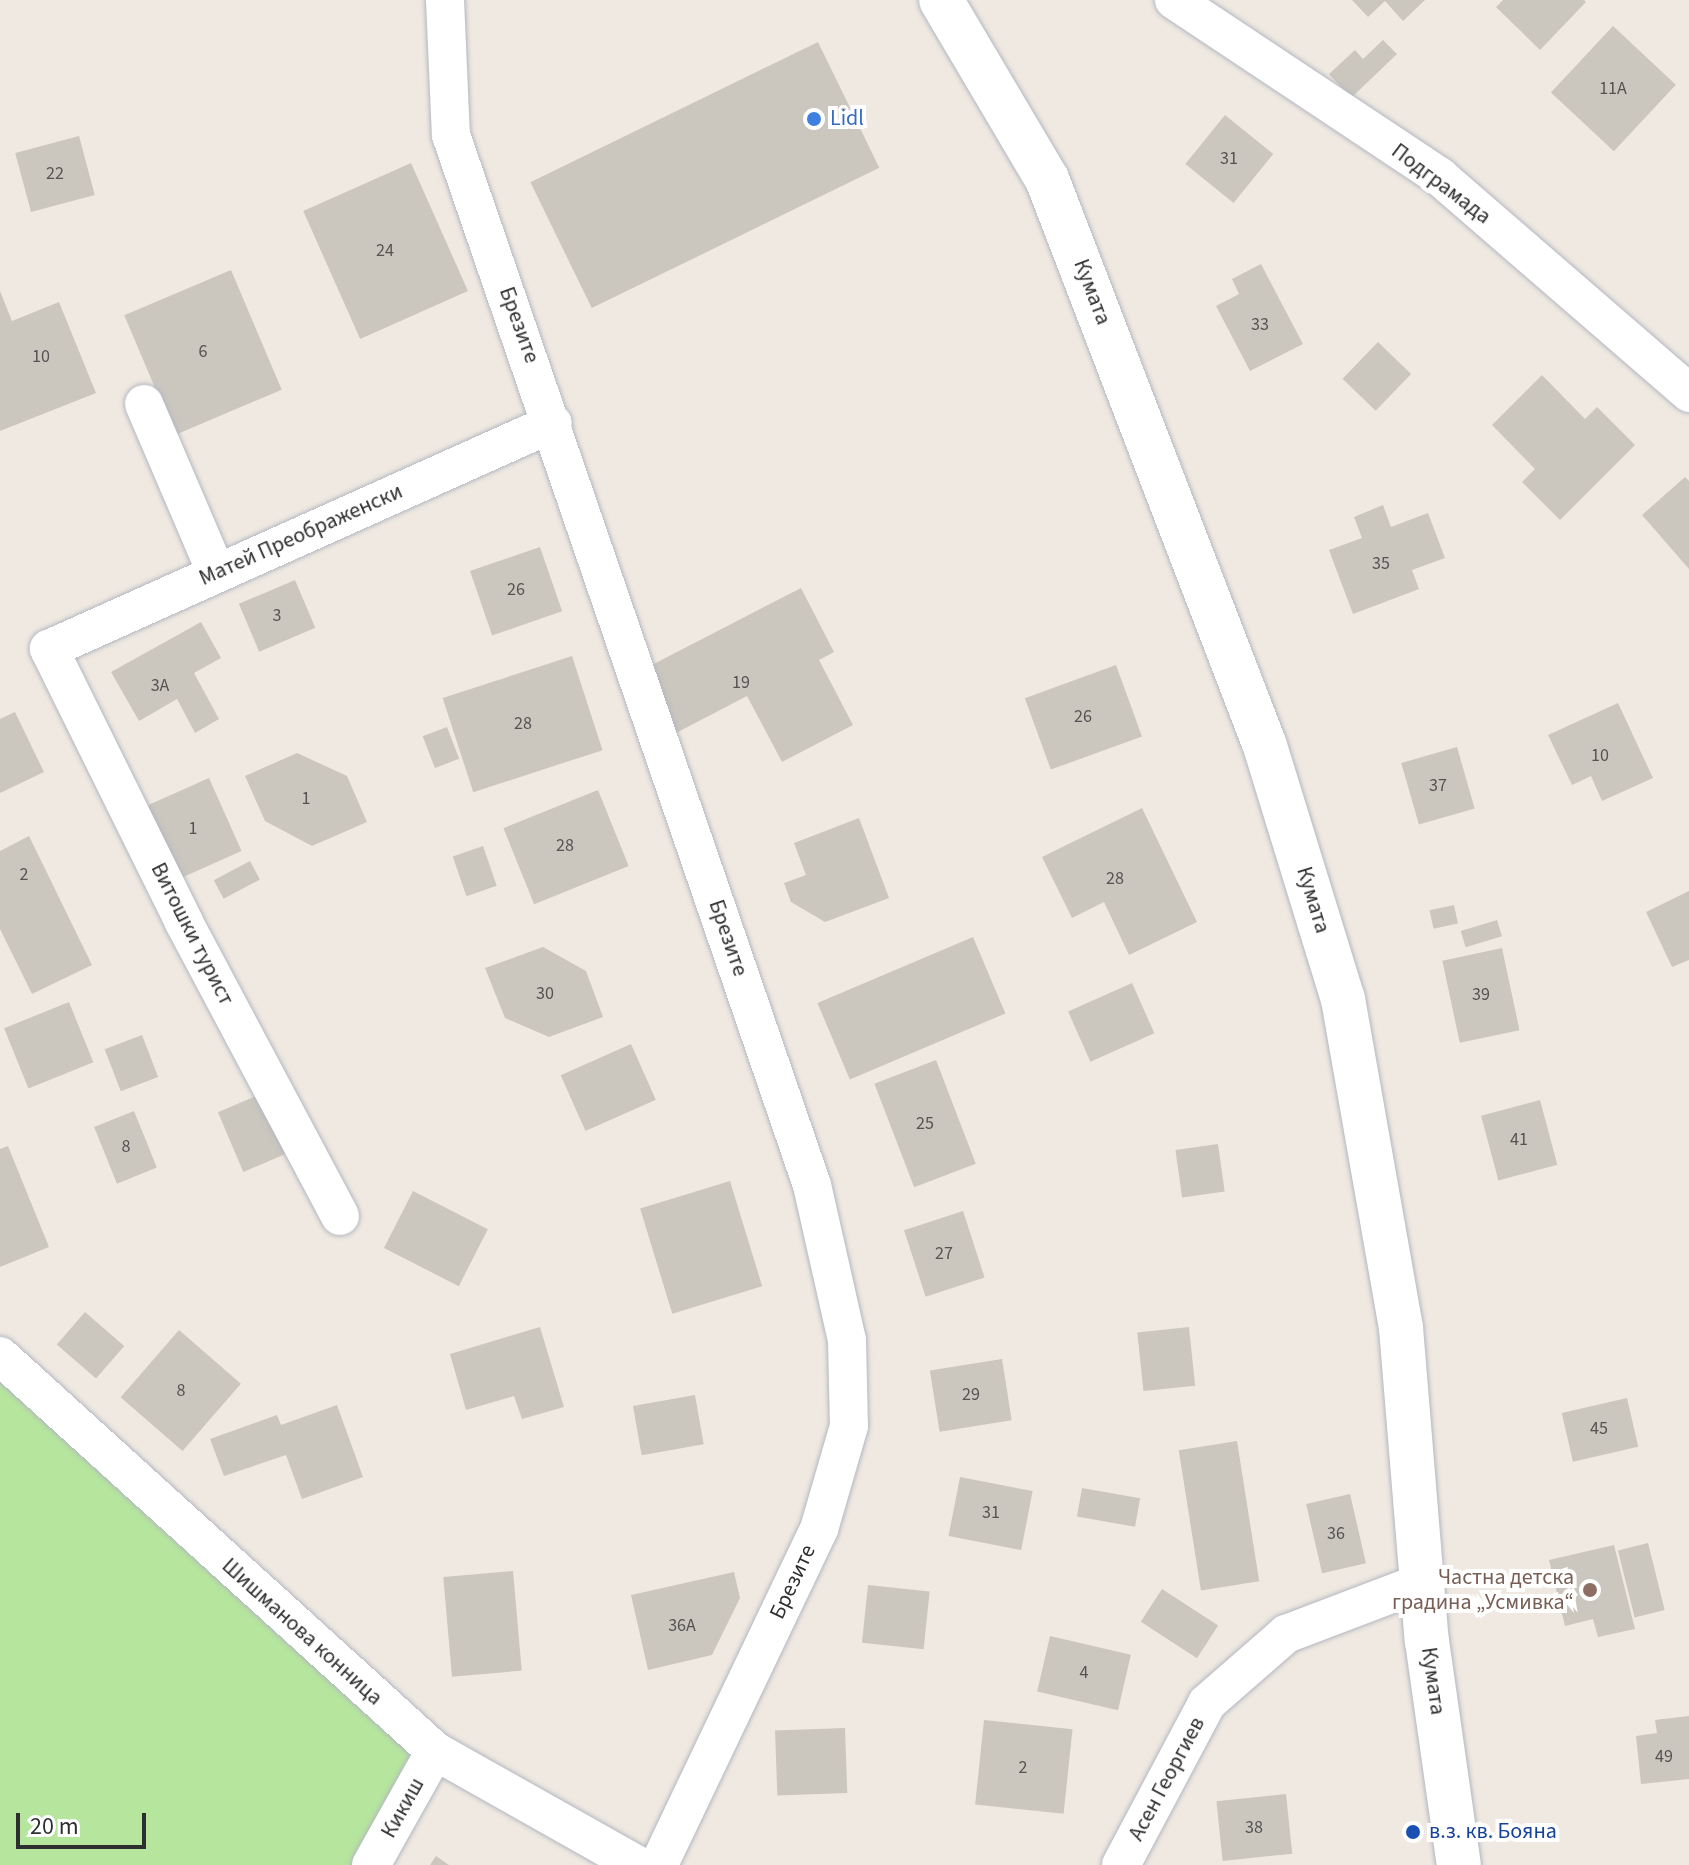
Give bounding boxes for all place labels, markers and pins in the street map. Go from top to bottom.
place label: Lidl [830,106,864,132]
marker: Lidl [805,110,823,128]
place label: Частна детска градина „Усмивка“ [1392,1564,1574,1616]
marker: Частна детска градина „Усмивка“ [1581,1581,1599,1599]
place label: в.з. кв. Бояна [1429,1819,1557,1845]
marker: в.з. кв. Бояна [1404,1823,1422,1841]

